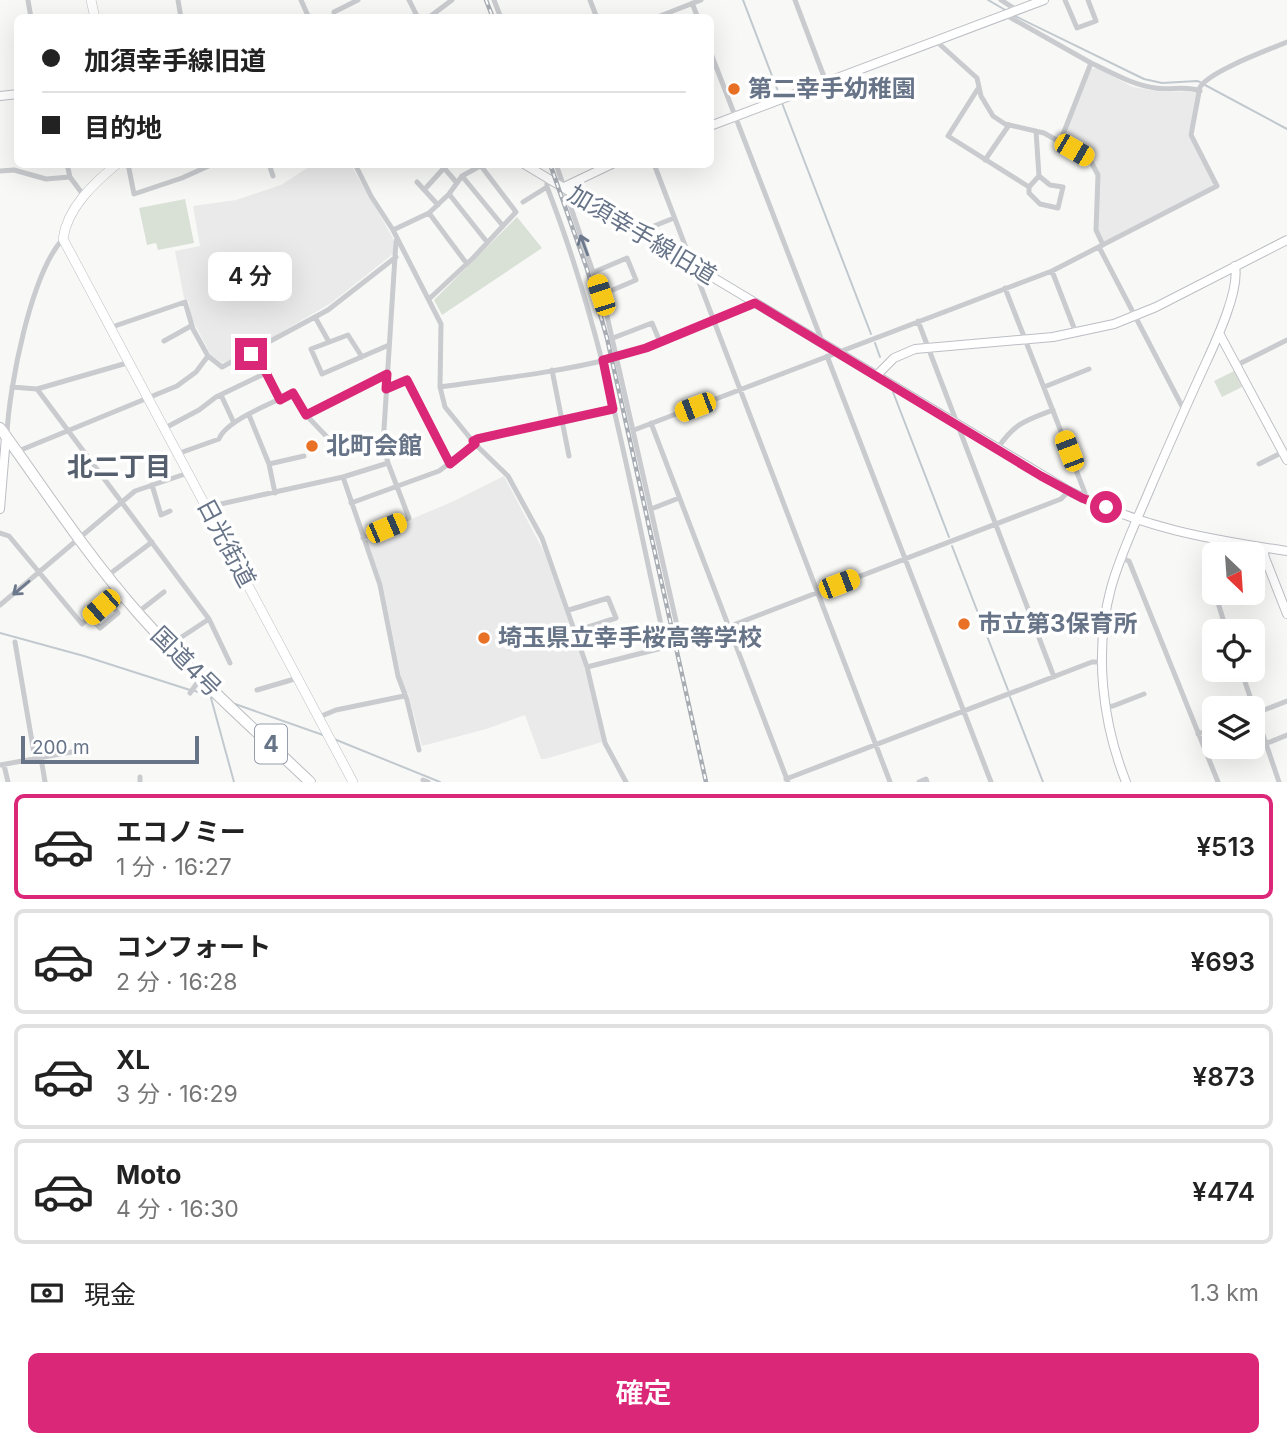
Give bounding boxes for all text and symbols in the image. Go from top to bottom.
text: 加須幸手線旧道 [84,45,266,76]
place label: 第二幸手幼稚園 [748,74,916,103]
marker: 第二幸手幼稚園 [726,81,742,97]
text: 目的地 [84,112,162,143]
car [1051,130,1098,170]
street label: 加須幸手線旧道 [563,179,722,290]
one-way arrow [577,234,589,256]
callout: 4 分 [209,252,293,302]
text: 4 分 [228,262,272,290]
car [585,272,618,318]
route end [235,338,267,370]
car [672,390,719,424]
car [1052,428,1087,474]
place label: 北町会館 [326,431,422,460]
marker: 北町会館 [304,438,320,454]
district label: 北二丁目 [67,451,171,482]
route start [1090,491,1122,523]
street label: 日光街道 [191,494,262,592]
car [363,510,410,546]
north arrow [1202,542,1265,606]
map controls [1202,542,1265,759]
car [816,567,863,601]
one-way arrow [12,580,30,596]
car [79,585,124,629]
place label: 市立第3保育所 [978,609,1138,638]
marker: 市立第3保育所 [956,616,972,632]
button: locate [1202,619,1265,682]
street label: 国道4号 [145,620,228,703]
place label: 埼玉県立幸手桜高等学校 [498,623,762,652]
marker: 埼玉県立幸手桜高等学校 [476,630,492,646]
button: layers [1202,696,1265,759]
road number: 4 [255,724,287,764]
scale bar [21,733,200,765]
text: 200 m [32,736,90,759]
icon: car [32,815,95,878]
text: エコノミー [116,816,246,847]
text: ¥513 [1196,831,1255,862]
text: 1 分 · 16:27 [116,853,232,881]
icon: car [32,930,95,993]
text: コンフォート [116,931,271,962]
text: ¥693 [1191,946,1255,977]
text: 2 分 · 16:28 [116,968,238,996]
text: XL [116,1044,150,1075]
icon: car [32,1045,95,1108]
text: ¥873 [1193,1061,1255,1092]
text: 3 分 · 16:29 [116,1080,238,1108]
text: Moto [116,1159,181,1190]
icon: car [32,1160,95,1223]
text: ¥474 [1192,1176,1255,1207]
text: 4 分 · 16:30 [116,1195,239,1223]
icon: cash [28,1274,66,1312]
text: 現金 [84,1279,136,1310]
text: 1.3 km [1190,1279,1259,1307]
button: 確定 [28,1353,1259,1433]

